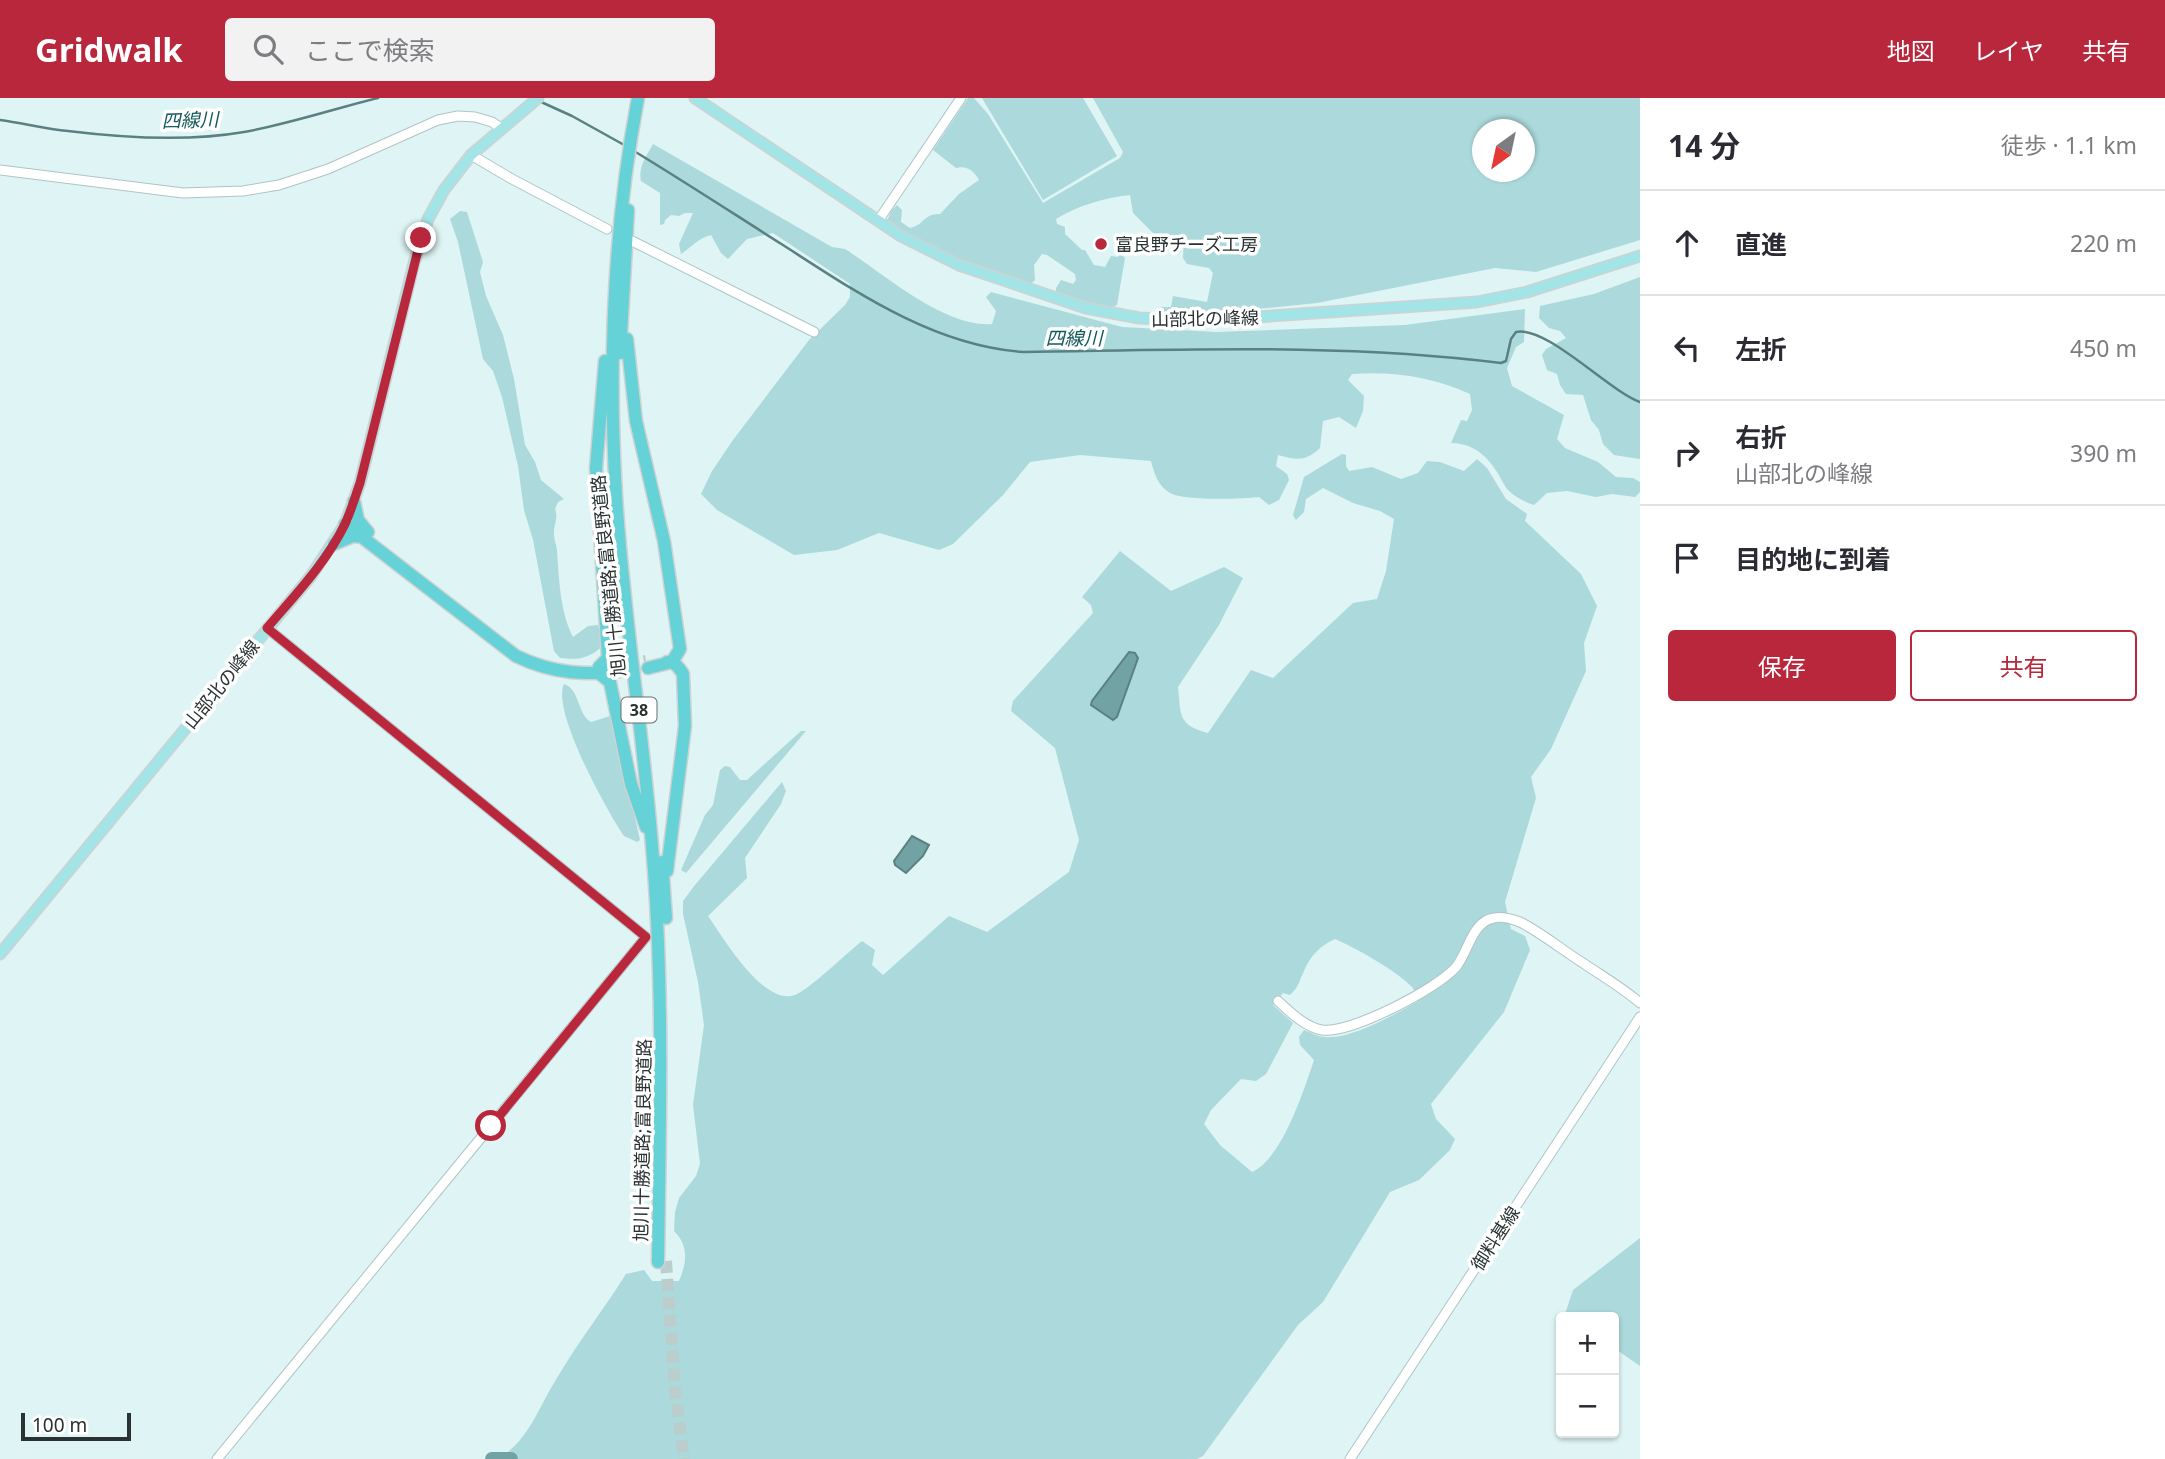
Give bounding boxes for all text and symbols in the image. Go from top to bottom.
search box [225,18,715,81]
text: Gridwalk [35,27,183,72]
icon: search [249,30,287,68]
text: ここで検索 [305,32,435,68]
text: 地図 [1887,34,1935,67]
text: レイヤ [1973,34,2044,67]
text: 共有 [2082,34,2130,67]
water label: 四線川 [161,106,221,134]
north arrow [1472,119,1535,182]
text: 14 分 [1668,125,1740,166]
text: 徒歩 · 1.1 km [2001,129,2137,161]
route end [405,222,436,253]
icon: ahead [1668,224,1706,262]
text: 直進 [1735,226,1787,262]
text: 220 m [2070,227,2137,259]
place label: 富良野チーズ工房 [1115,232,1258,256]
marker: 富良野チーズ工房 [1093,236,1109,252]
street label: 山部北の峰線 [1151,305,1259,331]
water label: 四線川 [1045,325,1104,351]
icon: left [1668,329,1706,367]
text: 左折 [1735,331,1787,367]
text: 450 m [2070,332,2137,364]
text: 右折 [1735,419,1787,455]
icon: right [1668,434,1706,472]
text: 390 m [2070,437,2137,469]
text: 山部北の峰線 [1735,457,1873,489]
street label: 旭川十勝道路;富良野道路 [585,474,631,678]
icon: arrive [1668,539,1706,577]
text: 目的地に到着 [1735,541,1891,577]
button: 保存 [1668,630,1896,701]
button: 共有 [1910,630,2137,701]
street label: 山部北の峰線 [178,634,264,734]
road number: 38 [622,698,656,722]
street label: 旭川十勝道路;富良野道路 [628,1038,656,1242]
route start [475,1110,506,1141]
street label: 御料基線 [1465,1201,1525,1275]
map controls [1556,1312,1619,1438]
button: + [1556,1312,1619,1375]
button: − [1556,1375,1619,1438]
scale bar [21,1410,131,1442]
text: 100 m [32,1412,87,1438]

